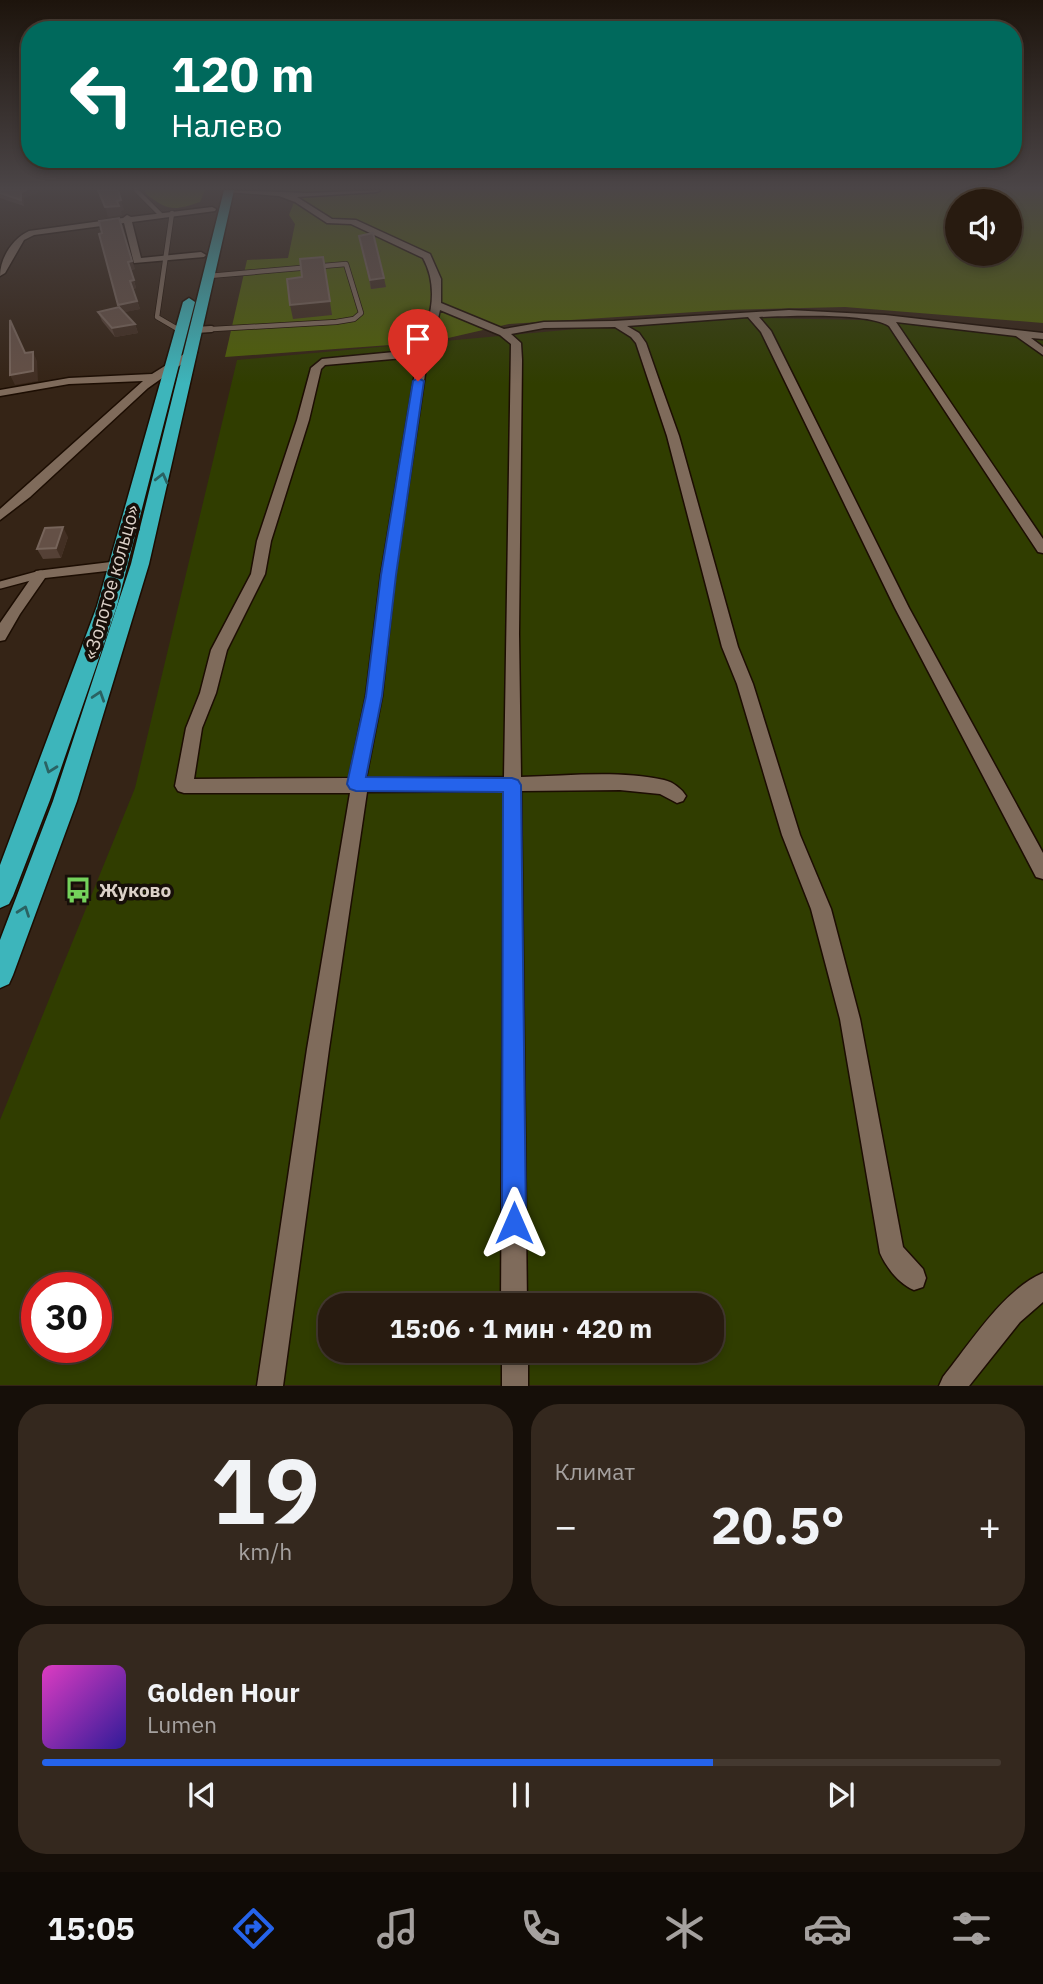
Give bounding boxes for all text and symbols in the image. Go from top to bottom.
text: 120 m [171,42,315,105]
icon: left [56,49,147,140]
text: Налево [171,104,282,146]
map controls [945,189,1022,266]
button: sound [945,189,1022,266]
pin [388,309,448,381]
icon: arrive [399,320,437,358]
one-way arrow [154,472,168,484]
street label: «Золотое кольцо» [77,502,145,662]
one-way arrow [90,691,105,703]
one-way arrow [44,762,58,774]
bus stop icon: Жуково [63,875,93,905]
place label: Жуково [99,878,172,902]
one-way arrow [16,906,30,918]
position arrow [477,1186,551,1260]
speed limit sign: 30 [21,1272,112,1363]
text: 15:06 · 1 мин · 420 m [390,1311,652,1345]
text: 19 [211,1431,320,1549]
text: Климат [555,1456,635,1486]
text: 20.5° [711,1491,845,1558]
text: − [555,1501,577,1550]
text: + [978,1501,1001,1550]
text: km/h [238,1536,292,1566]
text: Golden Hour [147,1675,300,1709]
text: Lumen [147,1709,217,1739]
icon: previous [183,1776,221,1814]
icon: pause [502,1776,540,1814]
icon: next [822,1776,860,1814]
icon: directions [229,1904,278,1953]
icon: music [373,1904,422,1953]
icon: phone [516,1904,565,1953]
icon: climate [660,1904,709,1953]
icon: car [803,1904,852,1953]
icon: filters [947,1904,996,1953]
text: 15:05 [47,1907,135,1949]

